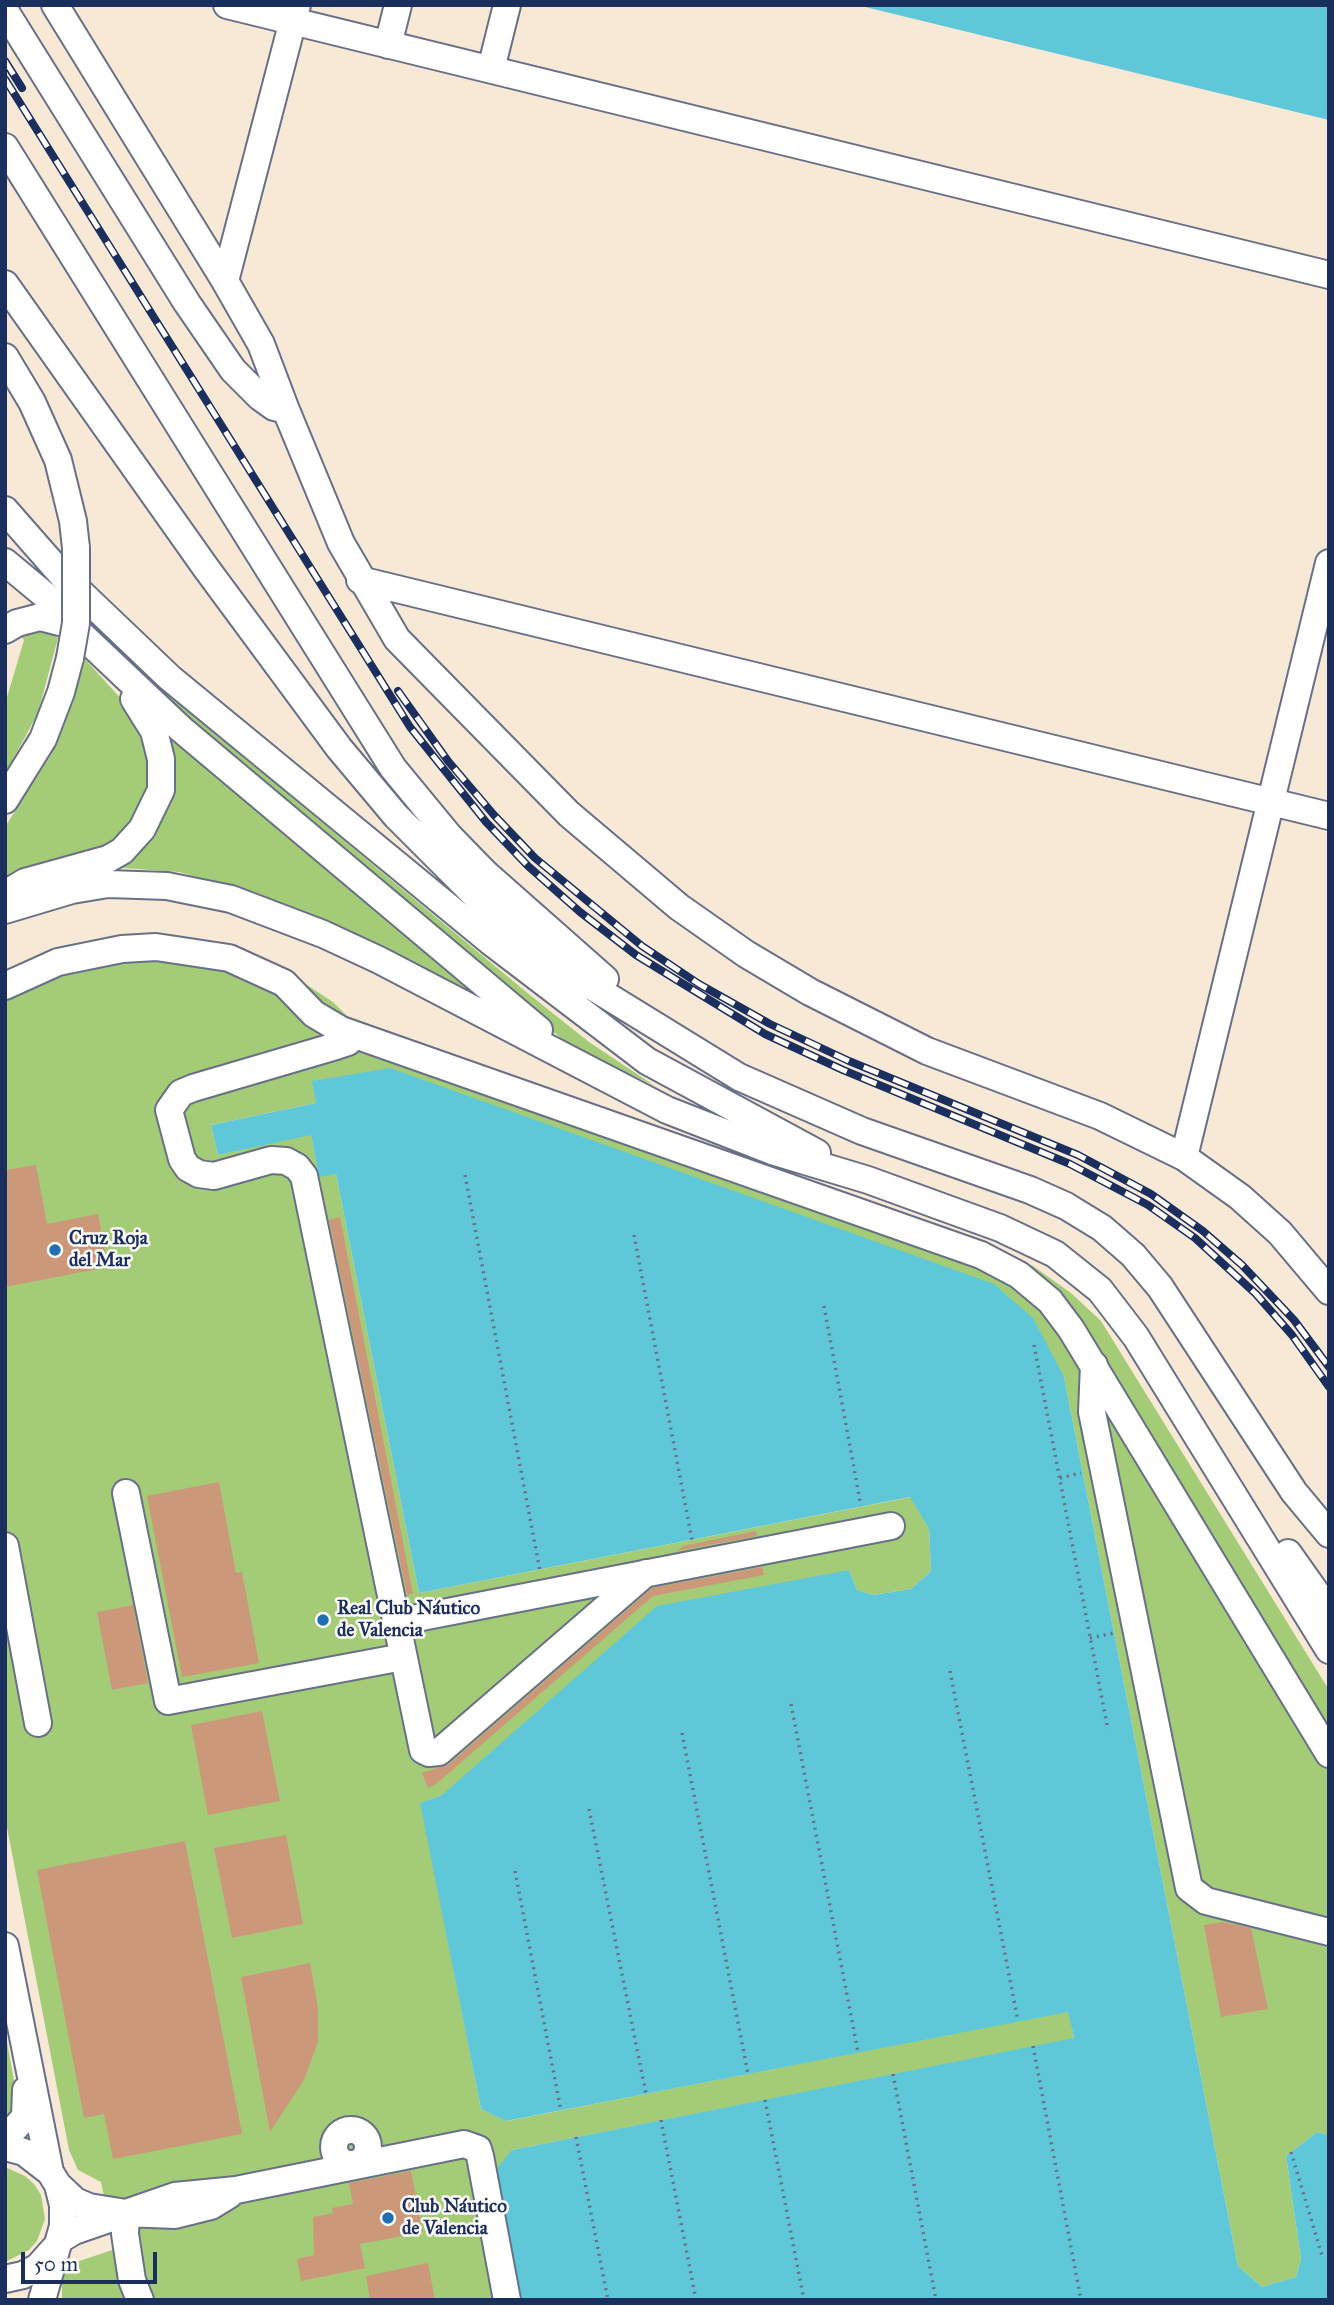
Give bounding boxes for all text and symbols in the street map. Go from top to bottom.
place label: Cruz Roja del Mar [69,1228,148,1272]
marker: Cruz Roja del Mar [47,1242,63,1258]
place label: Real Club Náutico de Valencia [337,1598,480,1642]
marker: Real Club Náutico de Valencia [315,1612,331,1628]
place label: Club Náutico de Valencia [402,2196,507,2240]
marker: Club Náutico de Valencia [380,2210,396,2226]
scale bar [24,2238,161,2282]
text: 50 m [34,2251,78,2277]

